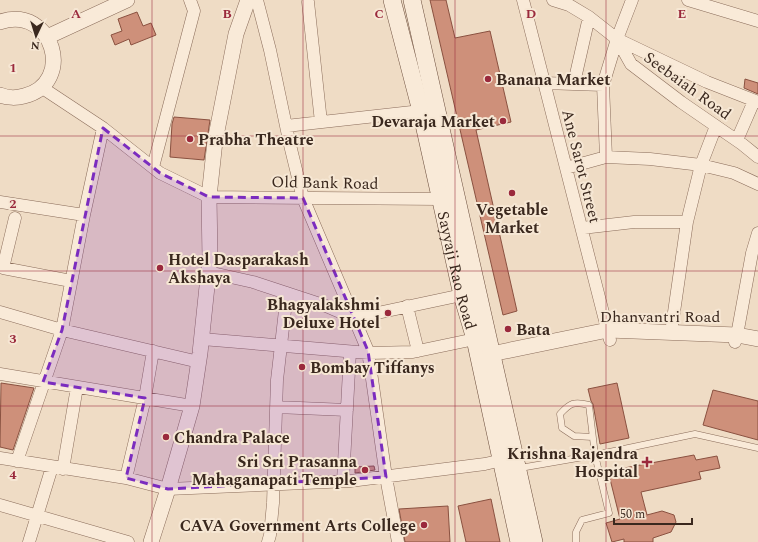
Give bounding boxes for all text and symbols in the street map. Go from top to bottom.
text: A [71,4,81,24]
text: B [222,4,232,24]
text: C [374,4,384,24]
text: D [526,4,536,24]
text: E [678,4,687,24]
north arrow [16,16,56,56]
text: N [30,37,40,54]
street label: Seebaiah Road [639,46,736,126]
text: 1 [9,58,17,78]
place label: Banana Market [496,68,610,92]
marker: Banana Market [483,74,493,84]
street label: Ane Sarot Street [555,107,607,226]
place label: Devaraja Market [371,110,495,134]
marker: Devaraja Market [498,116,508,126]
place label: Prabha Theatre [198,128,314,152]
marker: Prabha Theatre [185,134,195,144]
street label: Old Bank Road [271,170,379,196]
marker: Vegetable Market [507,188,517,198]
text: 2 [9,194,17,214]
place label: Vegetable Market [476,198,548,240]
street label: Sayyaji Rao Road [431,209,483,333]
place label: Hotel Dasparakash Akshaya [168,248,309,290]
marker: Hotel Dasparakash Akshaya [155,263,165,273]
place label: Bhagyalakshmi Deluxe Hotel [267,293,380,335]
street label: Dhanvantri Road [600,305,720,329]
marker: Bhagyalakshmi Deluxe Hotel [383,308,393,318]
place label: Bata [516,318,551,342]
marker: Bata [503,324,513,334]
text: 3 [9,329,17,349]
place label: Bombay Tiffanys [310,356,435,380]
marker: Bombay Tiffanys [297,362,307,372]
place label: Chandra Palace [174,426,290,450]
marker: Chandra Palace [161,432,171,442]
place label: Krishna Rajendra Hospital [507,442,639,484]
place label: Sri Sri Prasanna Mahaganapati Temple [191,450,358,492]
marker: Krishna Rajendra Hospital [641,456,653,468]
text: 4 [9,465,17,485]
marker: Sri Sri Prasanna Mahaganapati Temple [360,465,370,475]
scale bar [614,500,692,526]
text: 50 m [620,505,645,524]
place label: CAVA Government Arts College [180,514,416,538]
marker: CAVA Government Arts College [419,520,429,530]

